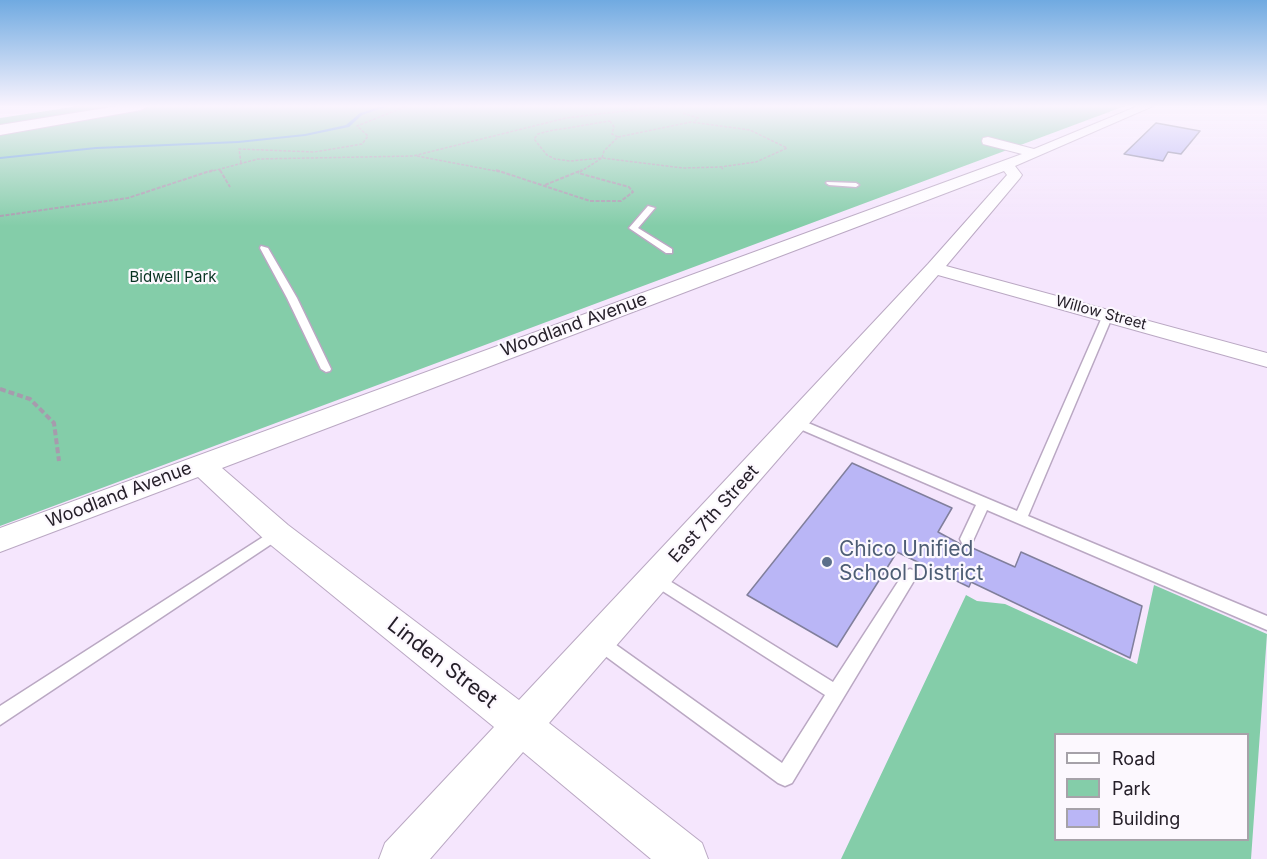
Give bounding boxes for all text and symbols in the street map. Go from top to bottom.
park label: Bidwell Park [130,268,216,286]
street label: Woodland Avenue [498,289,650,361]
street label: Willow Street [1054,292,1148,334]
street label: Woodland Avenue [43,457,195,533]
street label: East 7th Street [665,461,763,567]
place label: Chico Unified School District [839,537,983,587]
marker: Chico Unified School District [820,555,834,569]
street label: Linden Street [382,612,502,714]
legend [1054,733,1249,841]
text: Road [1112,748,1155,769]
text: Park [1112,778,1151,799]
text: Building [1112,808,1180,829]

